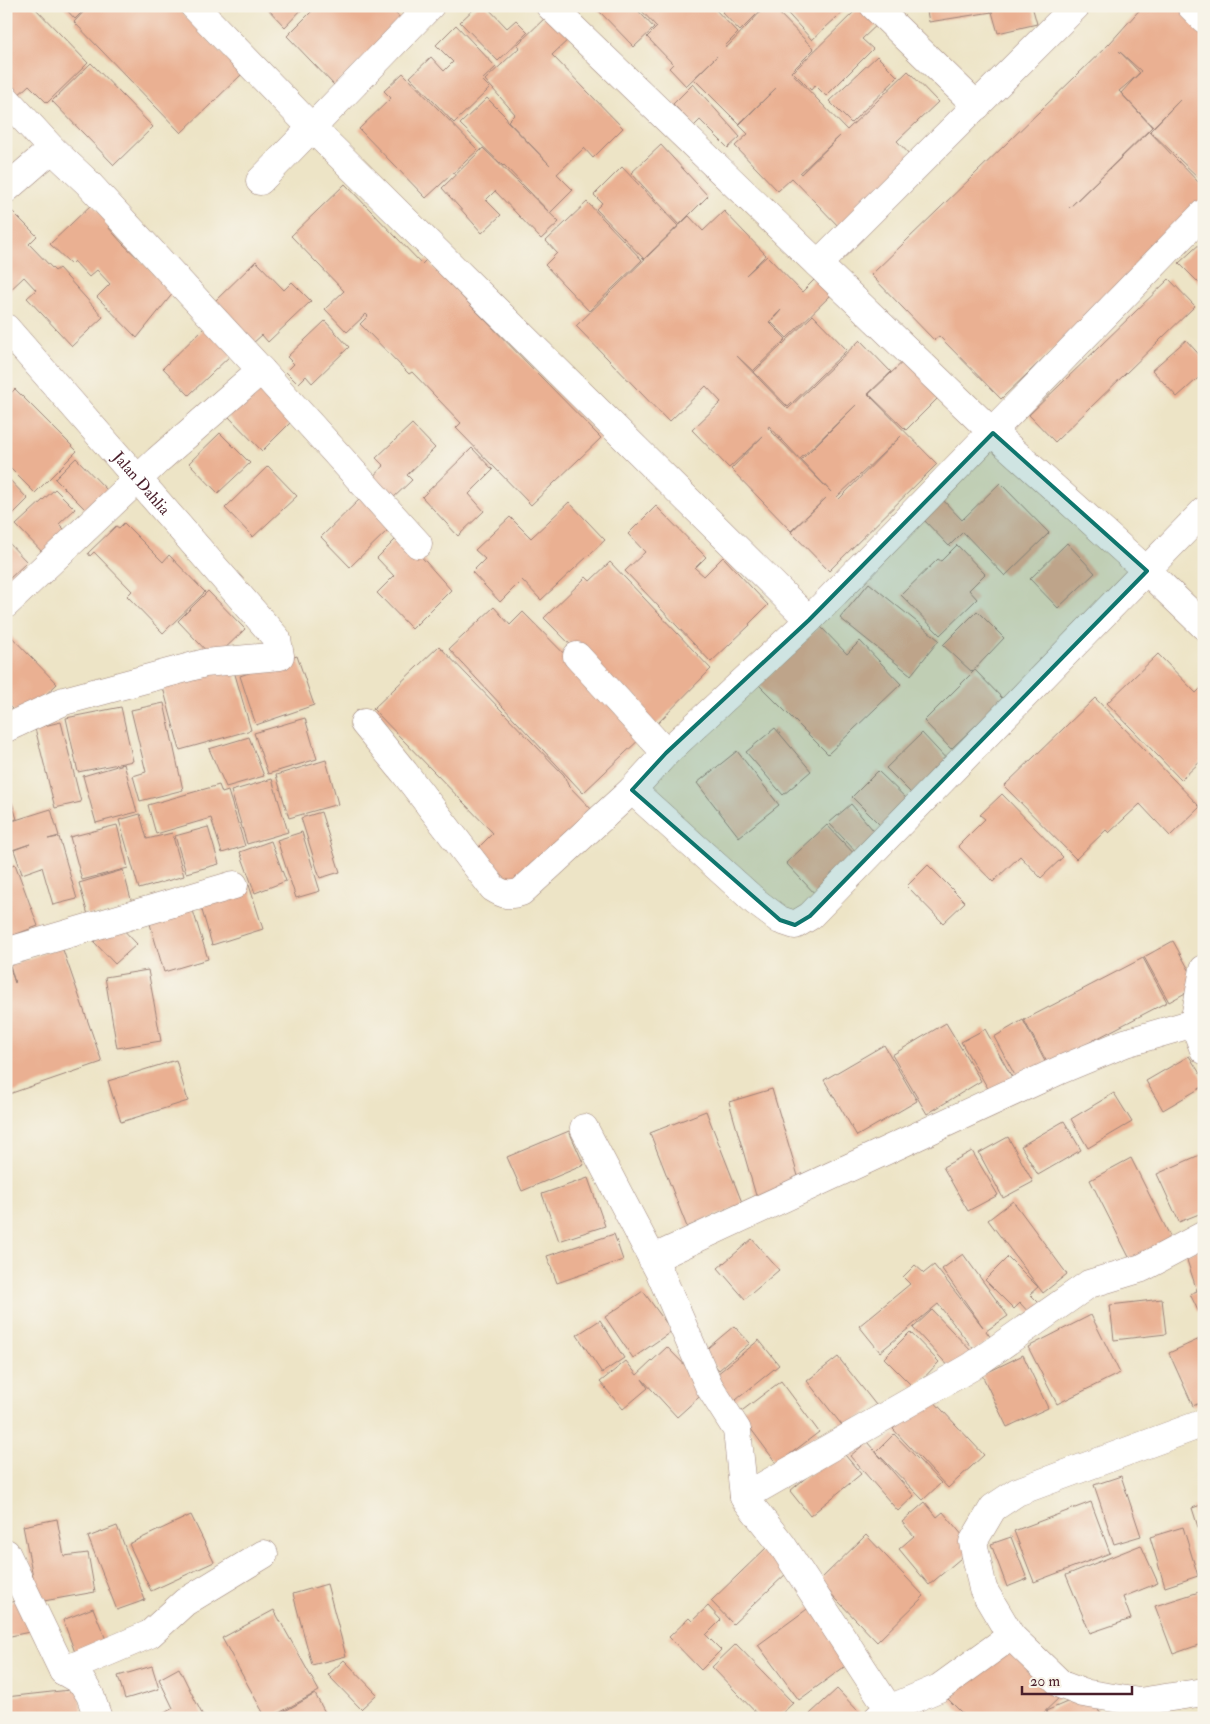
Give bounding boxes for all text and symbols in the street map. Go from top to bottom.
street label: Jalan Dahlia [107,447,175,520]
scale bar [1022,1664,1132,1696]
text: 20 m [1030,1672,1060,1691]

